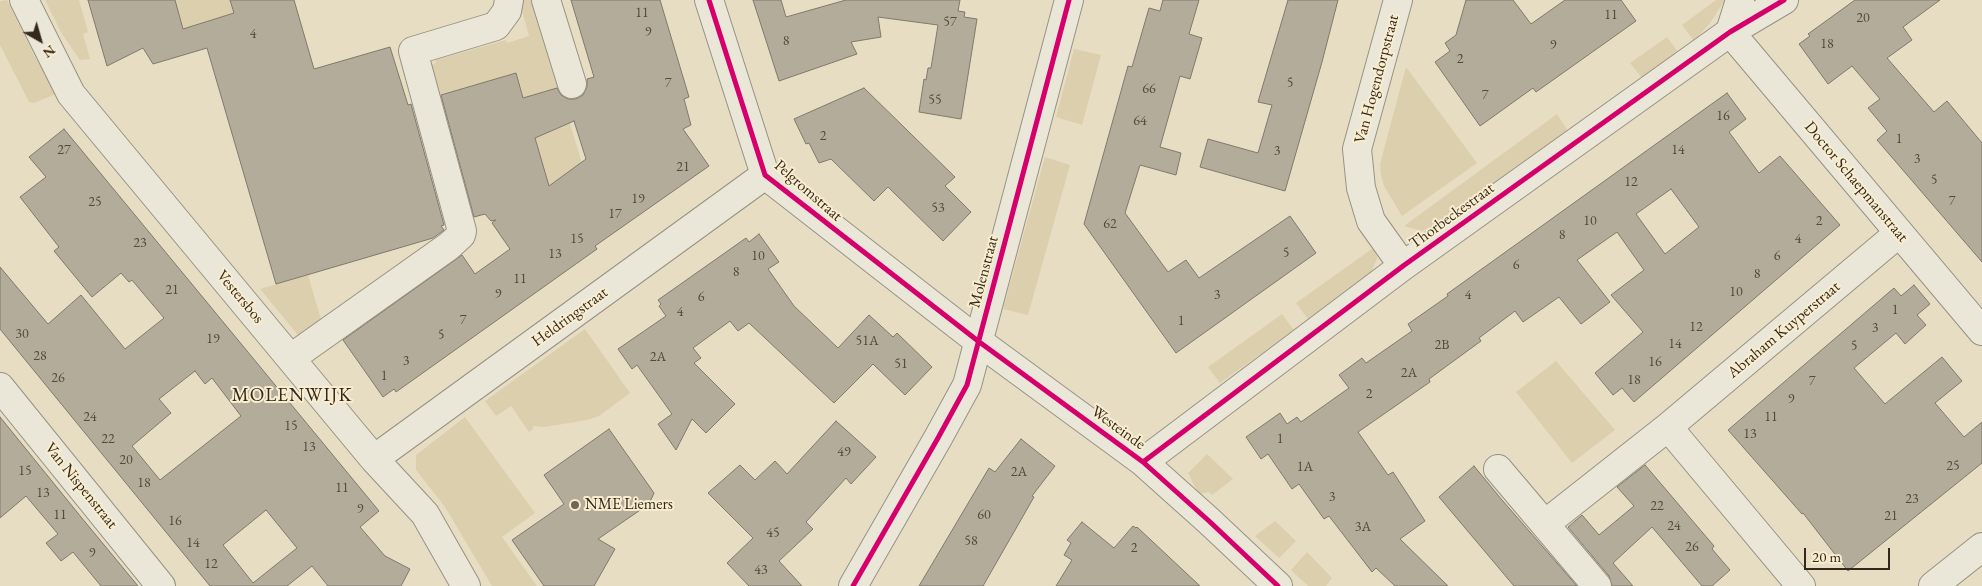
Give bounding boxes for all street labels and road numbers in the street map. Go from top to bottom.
street label: Van Hogendorpstraat [1351,12,1403,146]
street label: Doctor Schaepmanstraat [1800,118,1912,246]
street label: Pelgromstraat [770,156,846,226]
street label: Thorbeckestraat [1406,179,1498,253]
street label: Molenstraat [965,234,1003,310]
street label: Vestersbos [212,266,268,328]
street label: Abraham Kuyperstraat [1724,277,1844,383]
street label: Heldringstraat [528,283,612,351]
street label: Westeinde [1087,402,1149,454]
street label: Van Nispenstraat [40,439,122,533]

